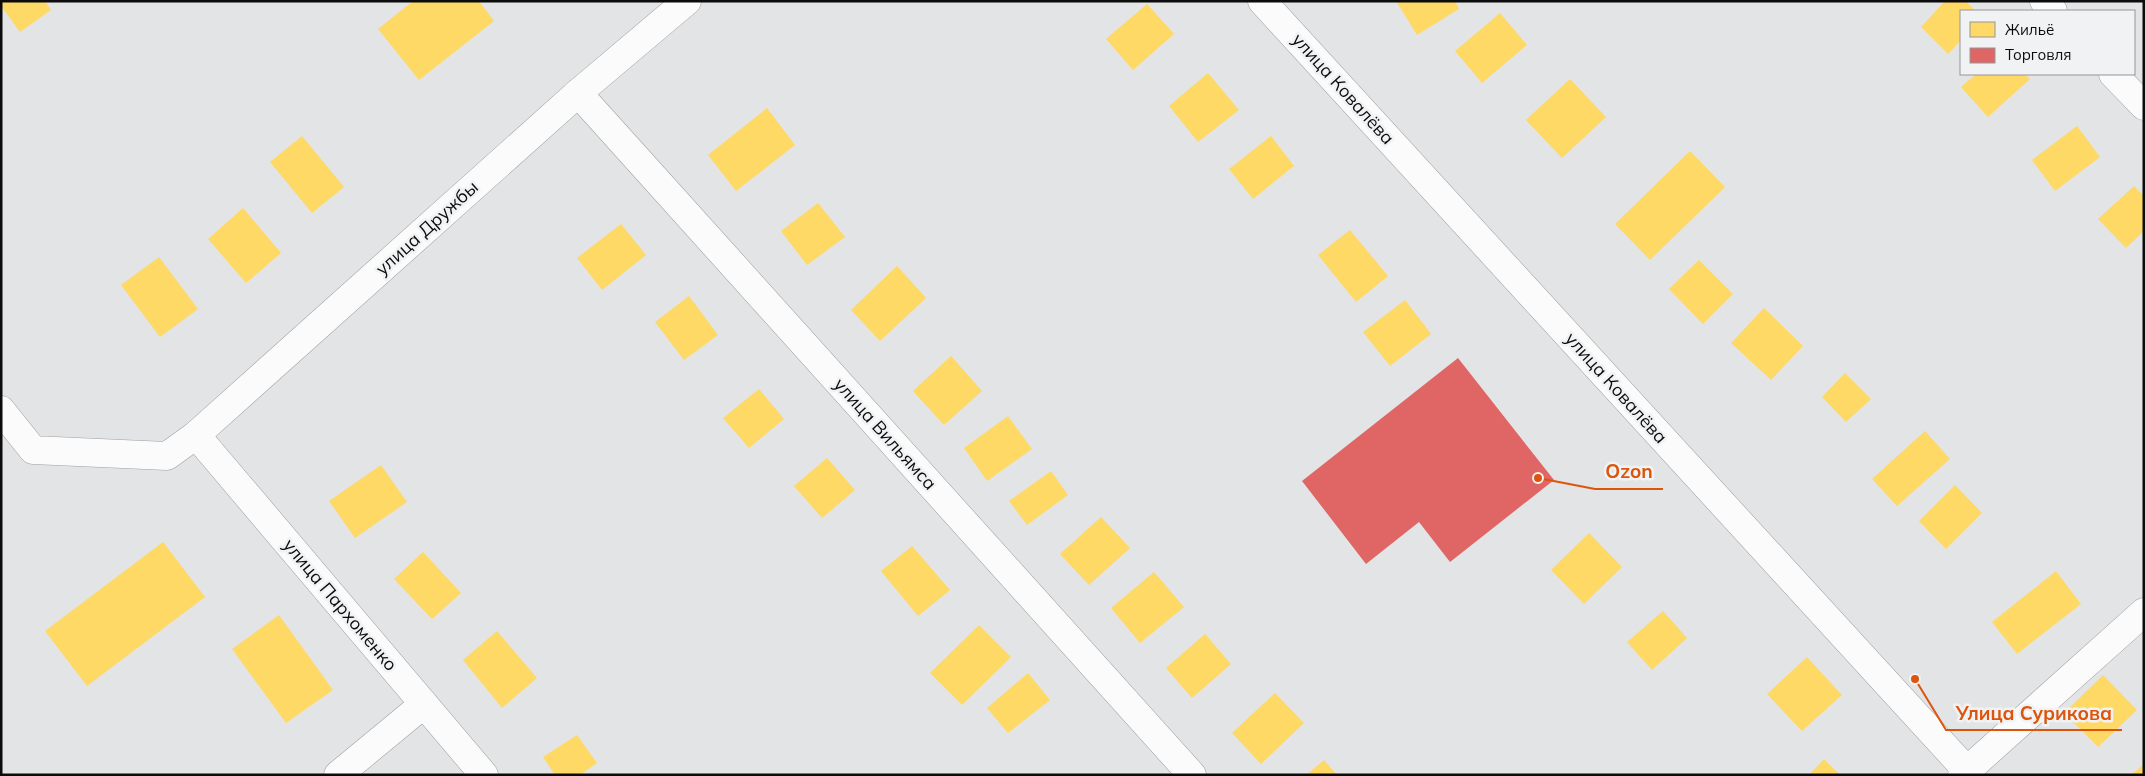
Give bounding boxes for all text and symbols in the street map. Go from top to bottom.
legend [1960,10,2135,75]
text: Жильё [2005,20,2054,39]
street label: улица Ковалёва [1287,28,1399,149]
text: Торговля [2005,45,2072,64]
street label: улица Дружбы [370,175,483,280]
street label: улица Ковалёва [1560,327,1672,448]
street label: улица Вильямса [829,373,942,494]
callout: Ozon [1595,455,1663,489]
text: Ozon [1605,459,1653,483]
street label: улица Пархоменко [278,534,402,676]
callout: Улица Сурикова [1946,696,2122,730]
text: Улица Сурикова [1955,701,2112,725]

